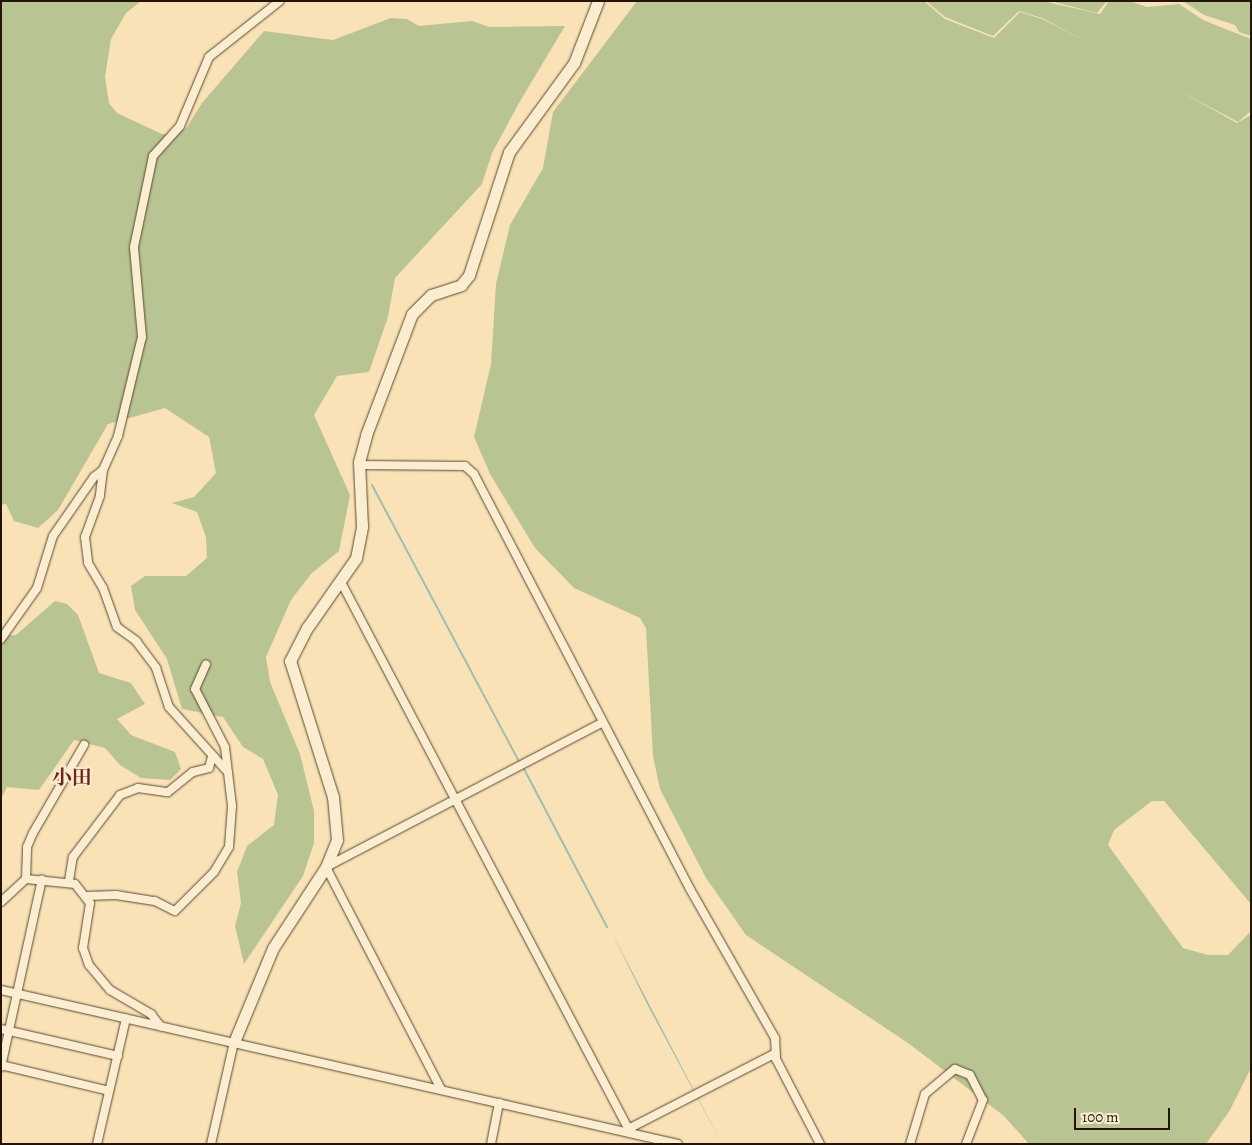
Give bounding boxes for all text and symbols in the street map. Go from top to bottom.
district label: 小田 [52,765,92,789]
scale bar [1077,1098,1173,1130]
text: 100 m [1082,1107,1119,1127]

